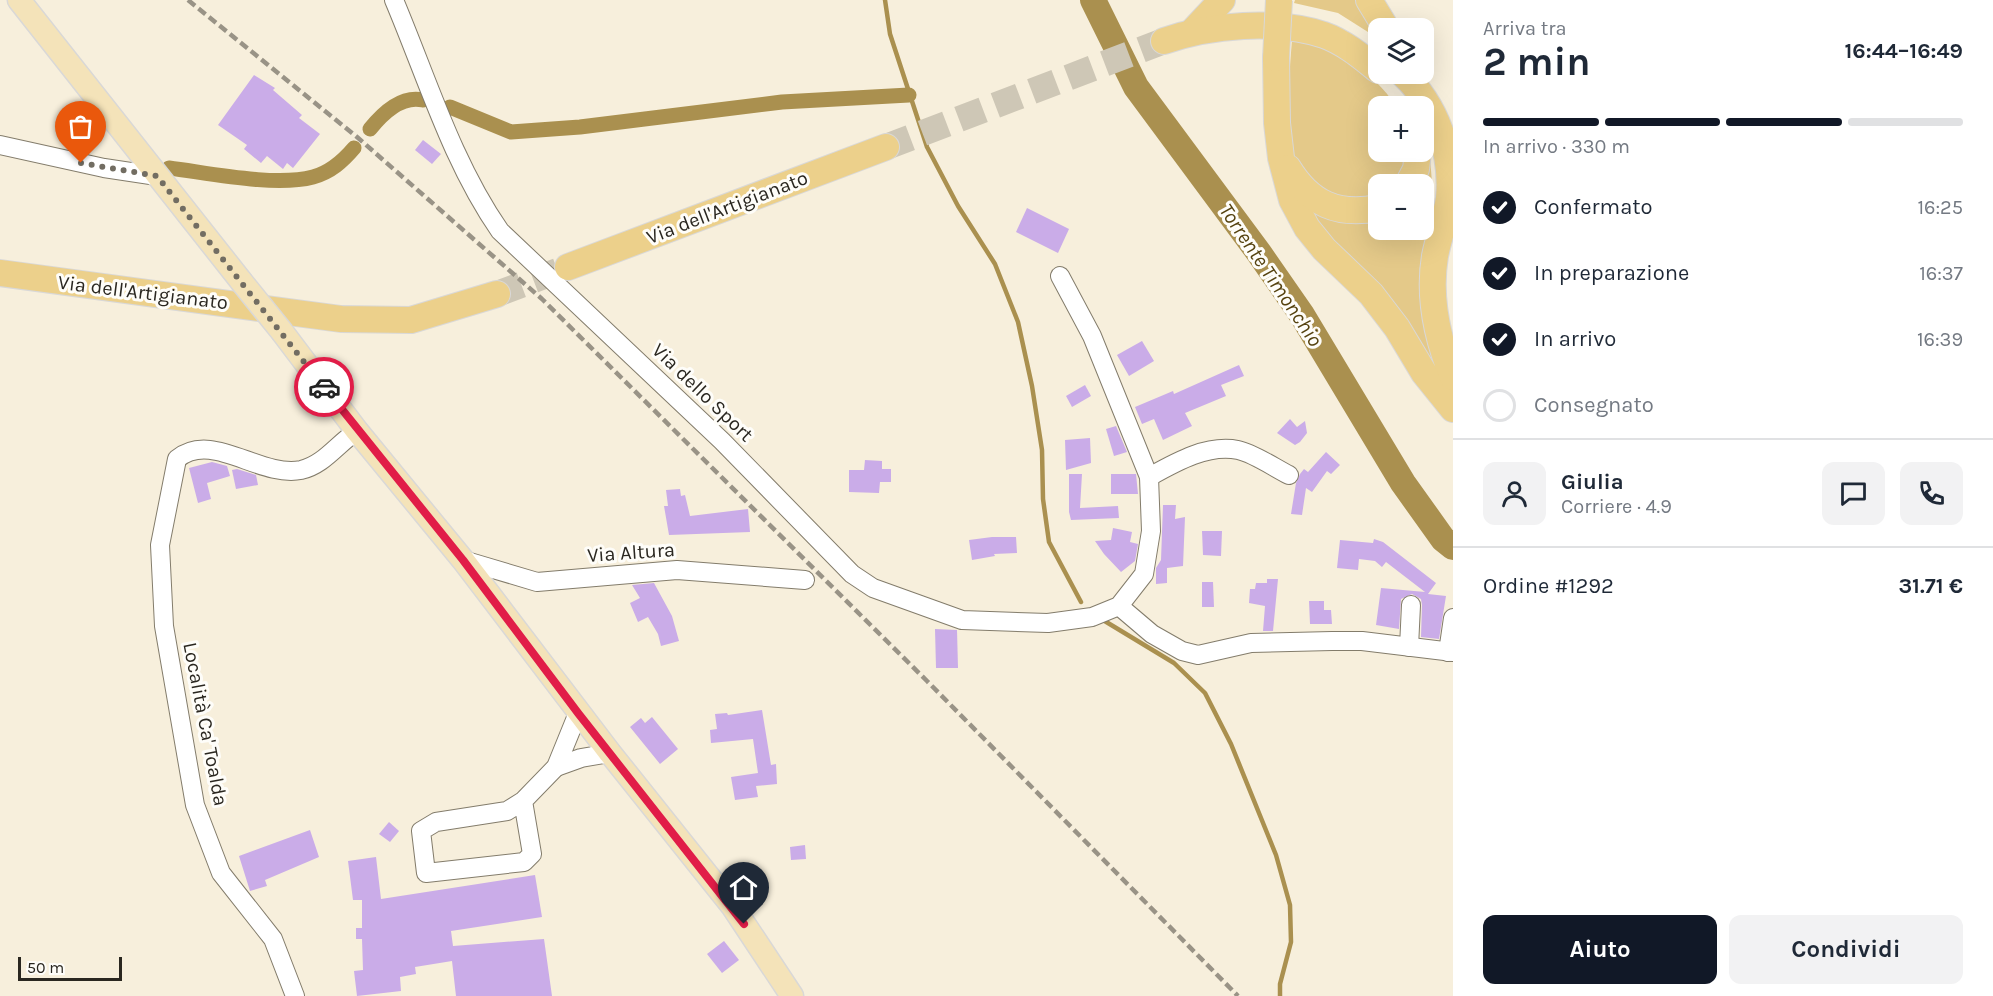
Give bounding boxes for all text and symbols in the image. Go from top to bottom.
text: Arriva tra [1483,17,1566,40]
map controls [1368,18,1434,240]
button: layers [1368,18,1434,84]
text: 16:44–16:49 [1845,38,1963,64]
text: 2 min [1483,39,1591,85]
button: + [1368,96,1434,162]
pin [55,101,106,163]
icon: bag [64,110,97,143]
text: In arrivo · 330 m [1483,135,1630,158]
street label: Via dell'Artigianato [643,166,811,249]
button: − [1368,174,1434,240]
icon: check [1483,191,1516,224]
text: Confermato [1534,194,1653,220]
text: 16:25 [1917,196,1963,219]
water label: Torrente Timonchio [1214,199,1328,351]
icon: check [1483,257,1516,290]
text: In preparazione [1534,260,1689,286]
text: 16:37 [1919,262,1963,285]
street label: Via dell'Artigianato [57,271,229,314]
icon: check [1483,323,1516,356]
text: In arrivo [1534,326,1616,352]
text: 16:39 [1917,328,1963,351]
street label: Via dello Sport [647,338,758,447]
courier [294,357,354,417]
icon: car [308,371,341,404]
text: Consegnato [1534,392,1654,418]
button: person [1483,462,1546,525]
button: chat [1822,462,1885,525]
button: phone [1900,462,1963,525]
text: Giulia [1561,469,1624,495]
text: Corriere · 4.9 [1561,495,1672,518]
street label: Via Altura [586,538,676,567]
text: Ordine #1292 [1483,573,1614,599]
text: 31.71 € [1898,573,1963,599]
street label: Località Ca' Toalda [178,640,233,808]
pin [718,862,769,924]
icon: home [727,871,760,904]
button: Aiuto [1483,915,1717,984]
button: Condividi [1729,915,1963,984]
scale bar [18,954,122,982]
text: 50 m [27,958,64,977]

